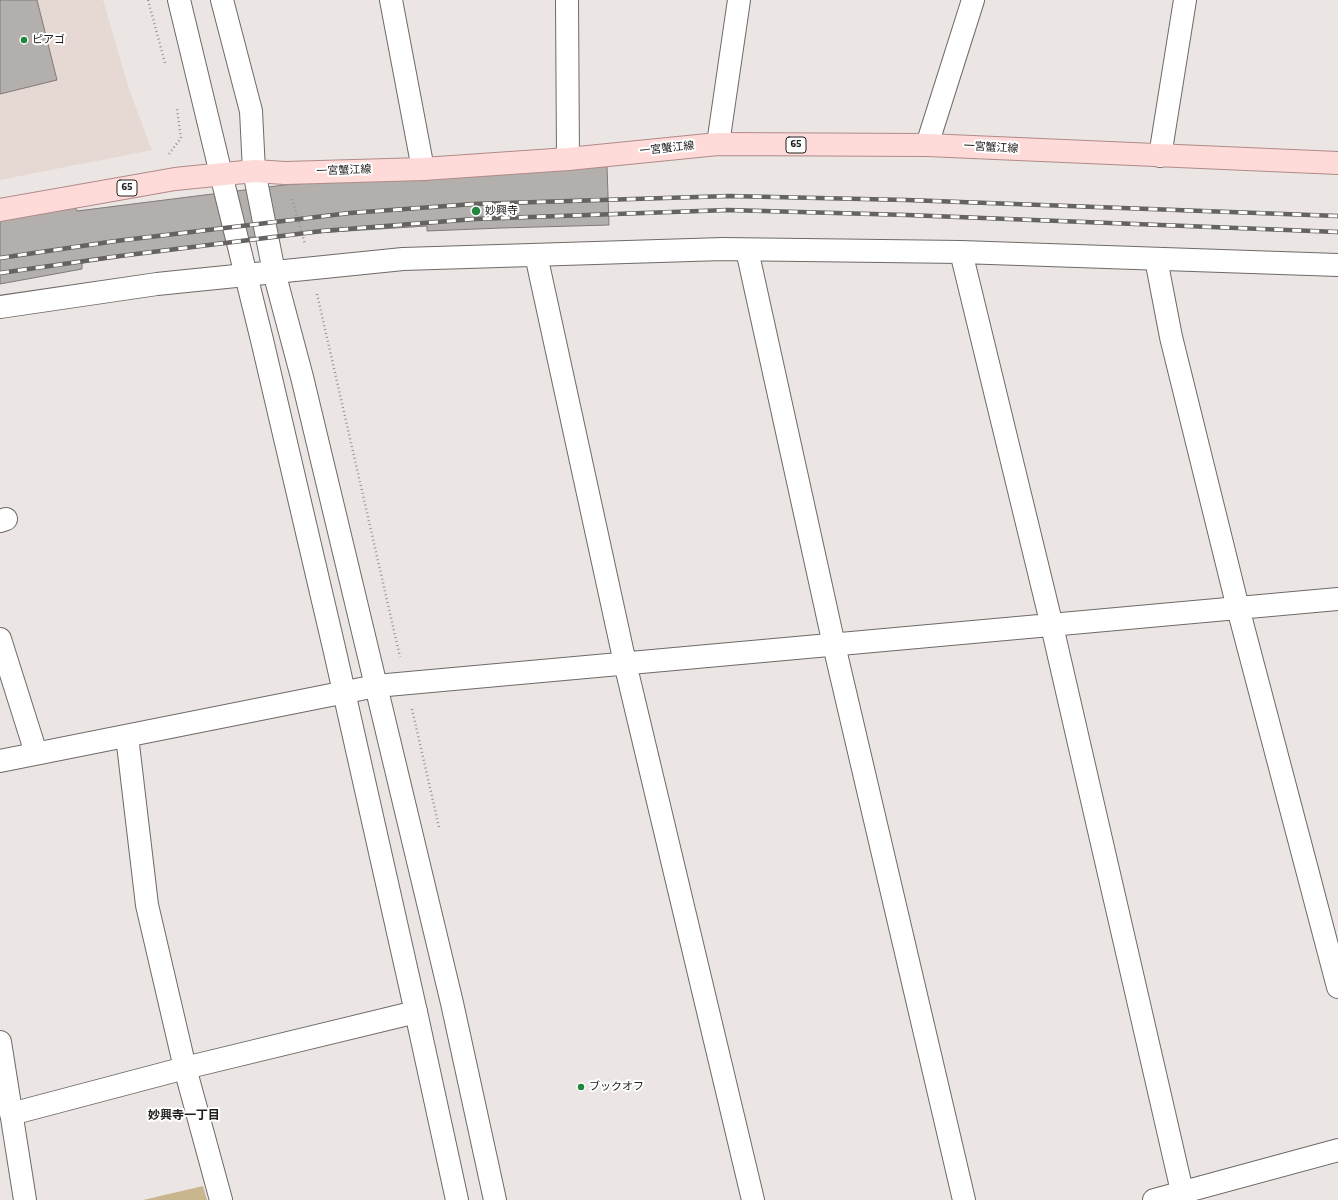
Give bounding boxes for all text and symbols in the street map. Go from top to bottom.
place label: ピアゴ [32,33,65,47]
marker: ピアゴ [19,35,29,45]
road number: 65 [786,137,806,153]
street label: 一宮蟹江線 [639,140,695,158]
street label: 一宮蟹江線 [963,140,1019,156]
street label: 一宮蟹江線 [316,163,372,179]
road number: 65 [117,180,137,196]
place label: 妙興寺 [485,204,518,218]
marker: 妙興寺 [470,205,482,217]
place label: ブックオフ [589,1080,644,1094]
marker: ブックオフ [576,1082,586,1092]
district label: 妙興寺一丁目 [148,1109,220,1123]

